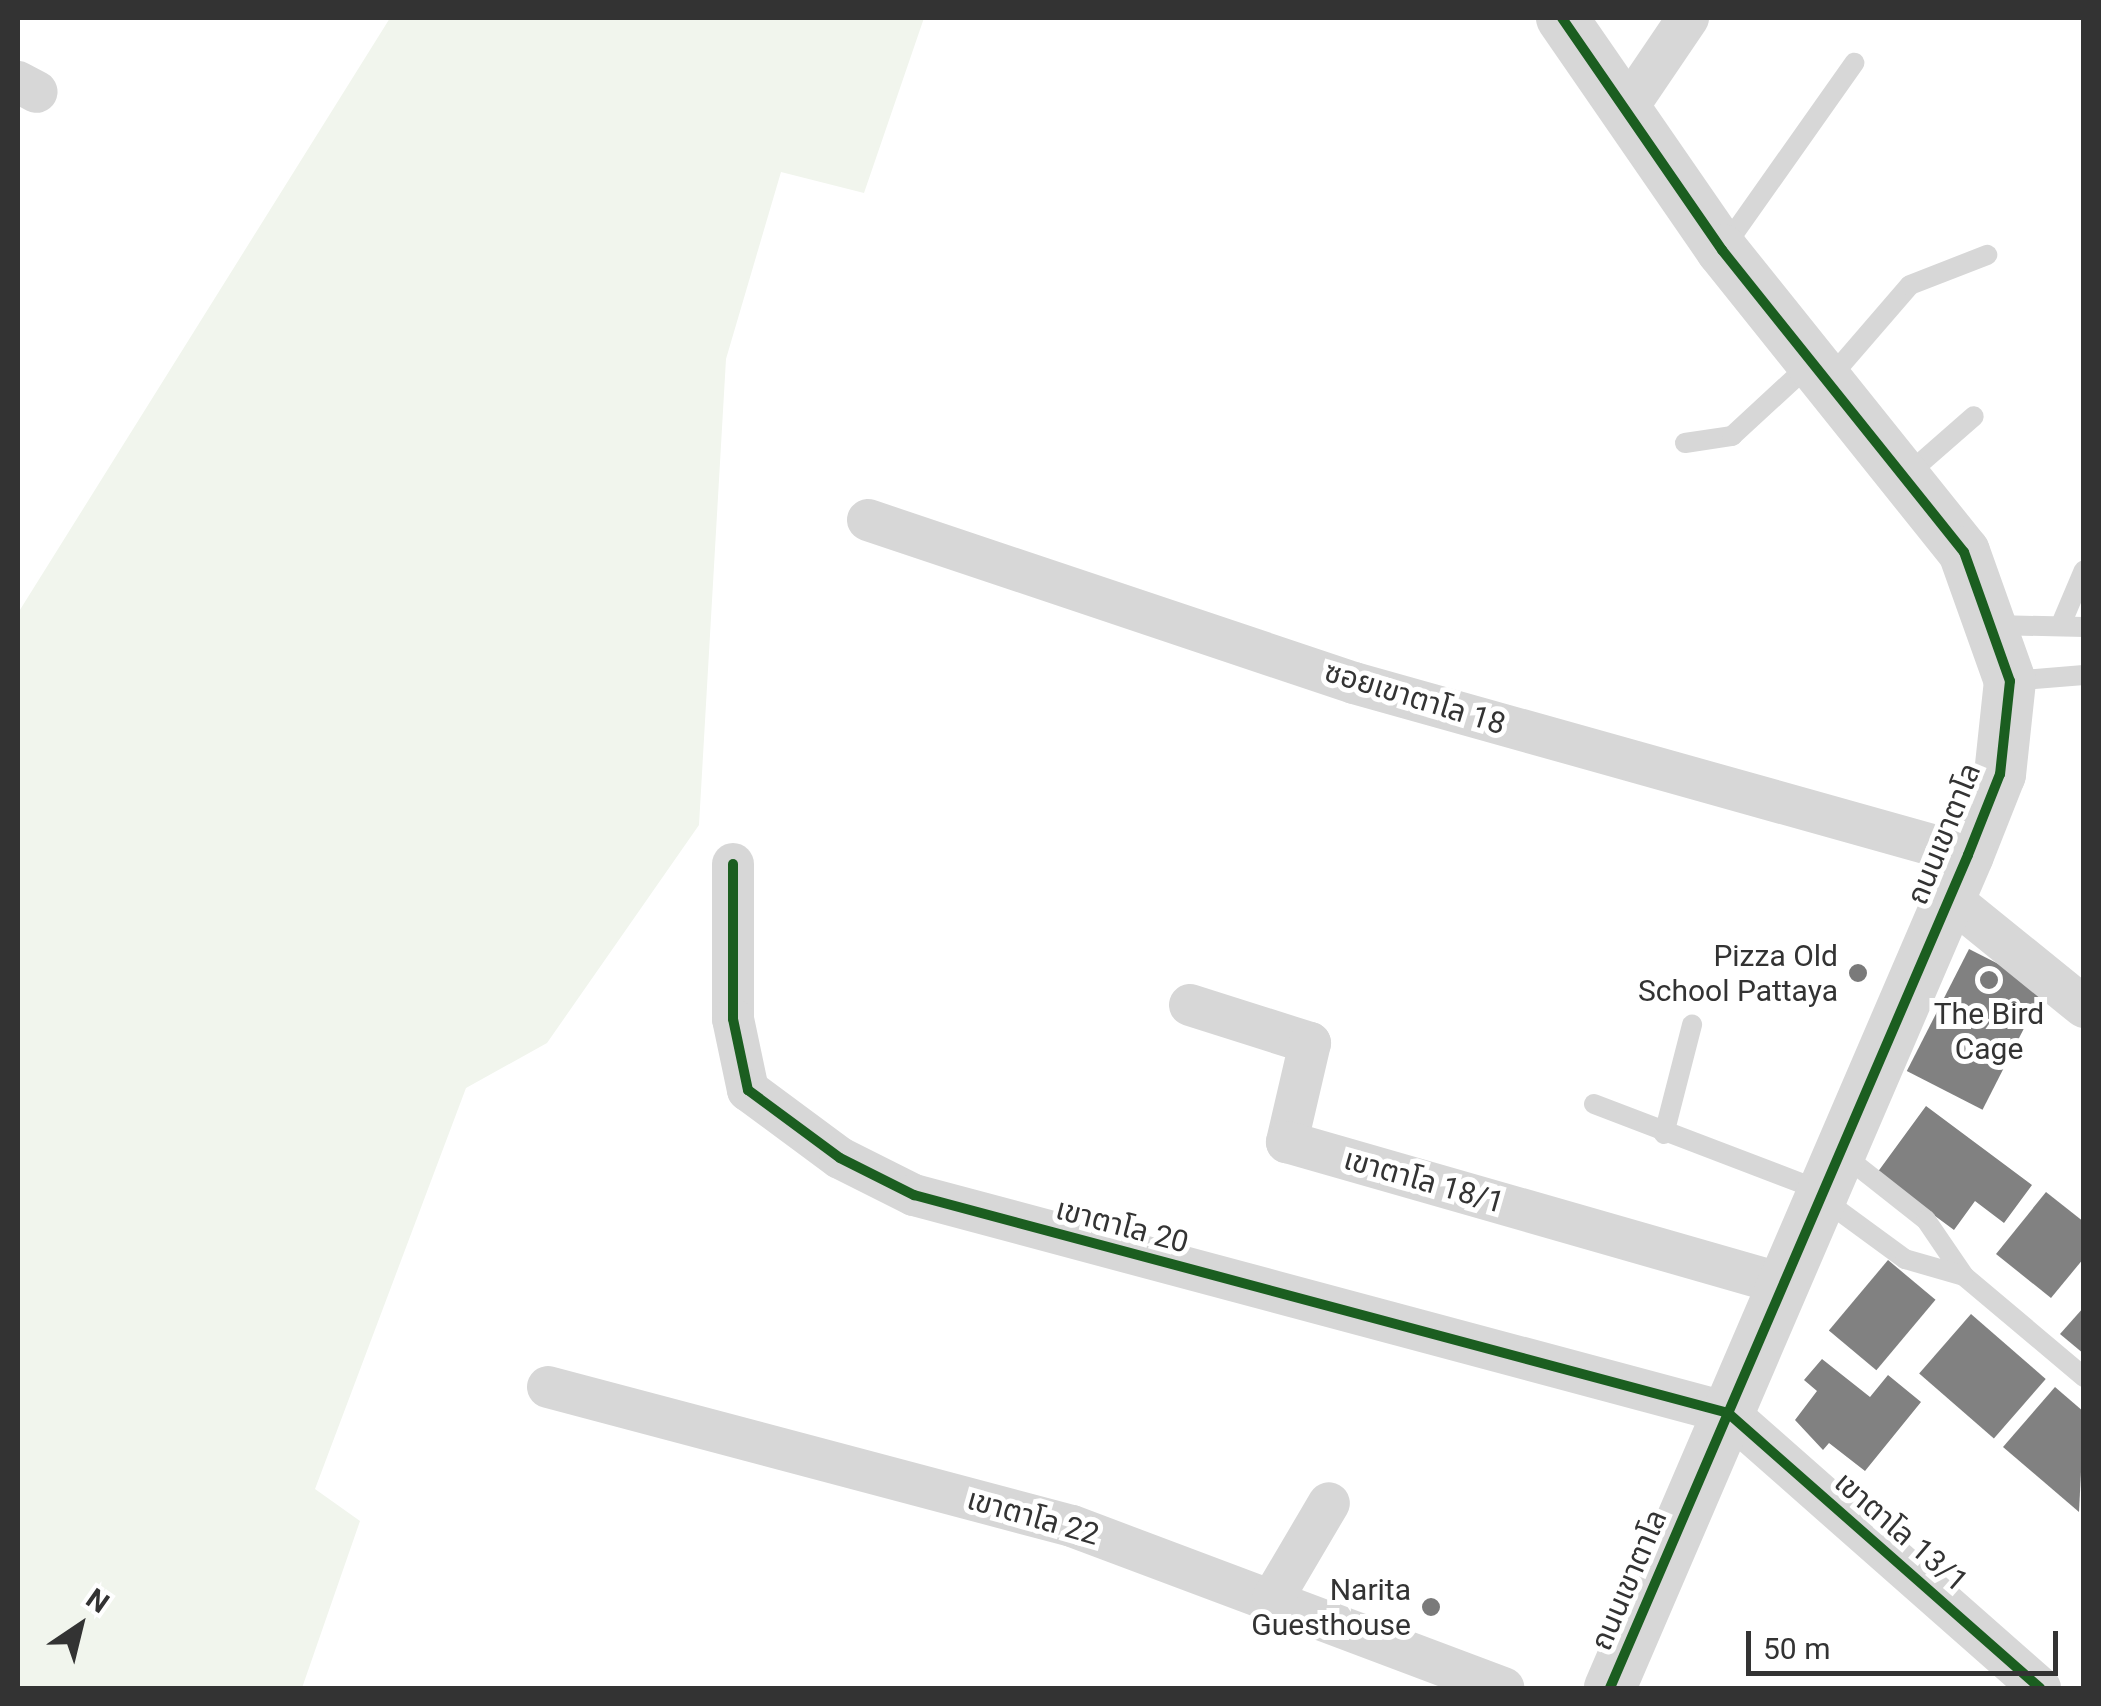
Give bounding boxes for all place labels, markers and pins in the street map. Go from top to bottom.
place label: Pizza Old School Pattaya [1638,938,1838,1008]
marker: Pizza Old School Pattaya [1847,962,1869,984]
marker: The Bird Cage [1978,969,2000,991]
place label: The Bird Cage [1934,996,2044,1066]
place label: Narita Guesthouse [1251,1572,1411,1642]
marker: Narita Guesthouse [1420,1596,1442,1618]

